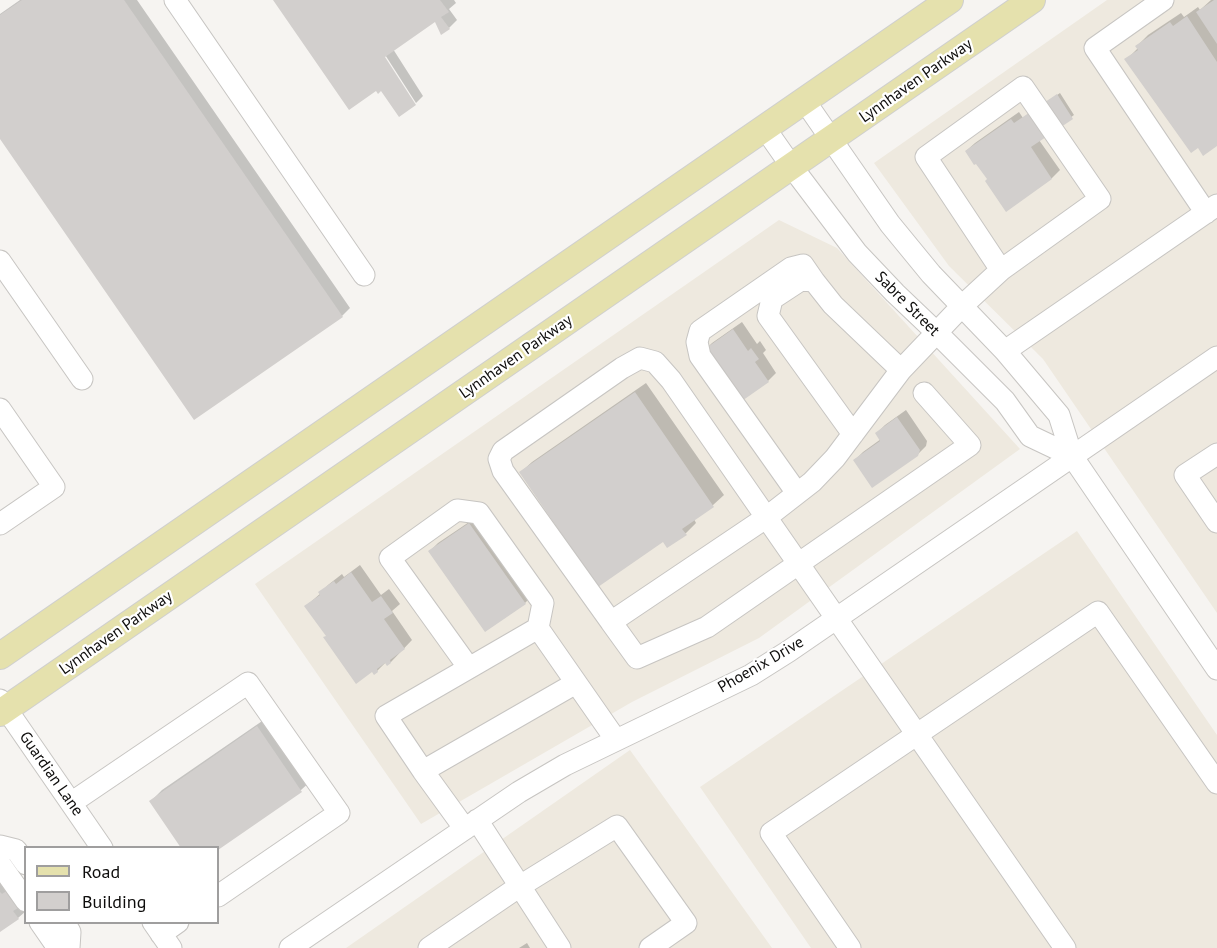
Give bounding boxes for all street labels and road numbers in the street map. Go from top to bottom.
street label: Lynnhaven Parkway [856,35,976,127]
street label: Sabre Street [871,268,943,340]
street label: Lynnhaven Parkway [456,311,576,403]
street label: Lynnhaven Parkway [56,587,176,679]
street label: Phoenix Drive [715,633,807,697]
street label: Guardian Lane [15,728,87,820]

